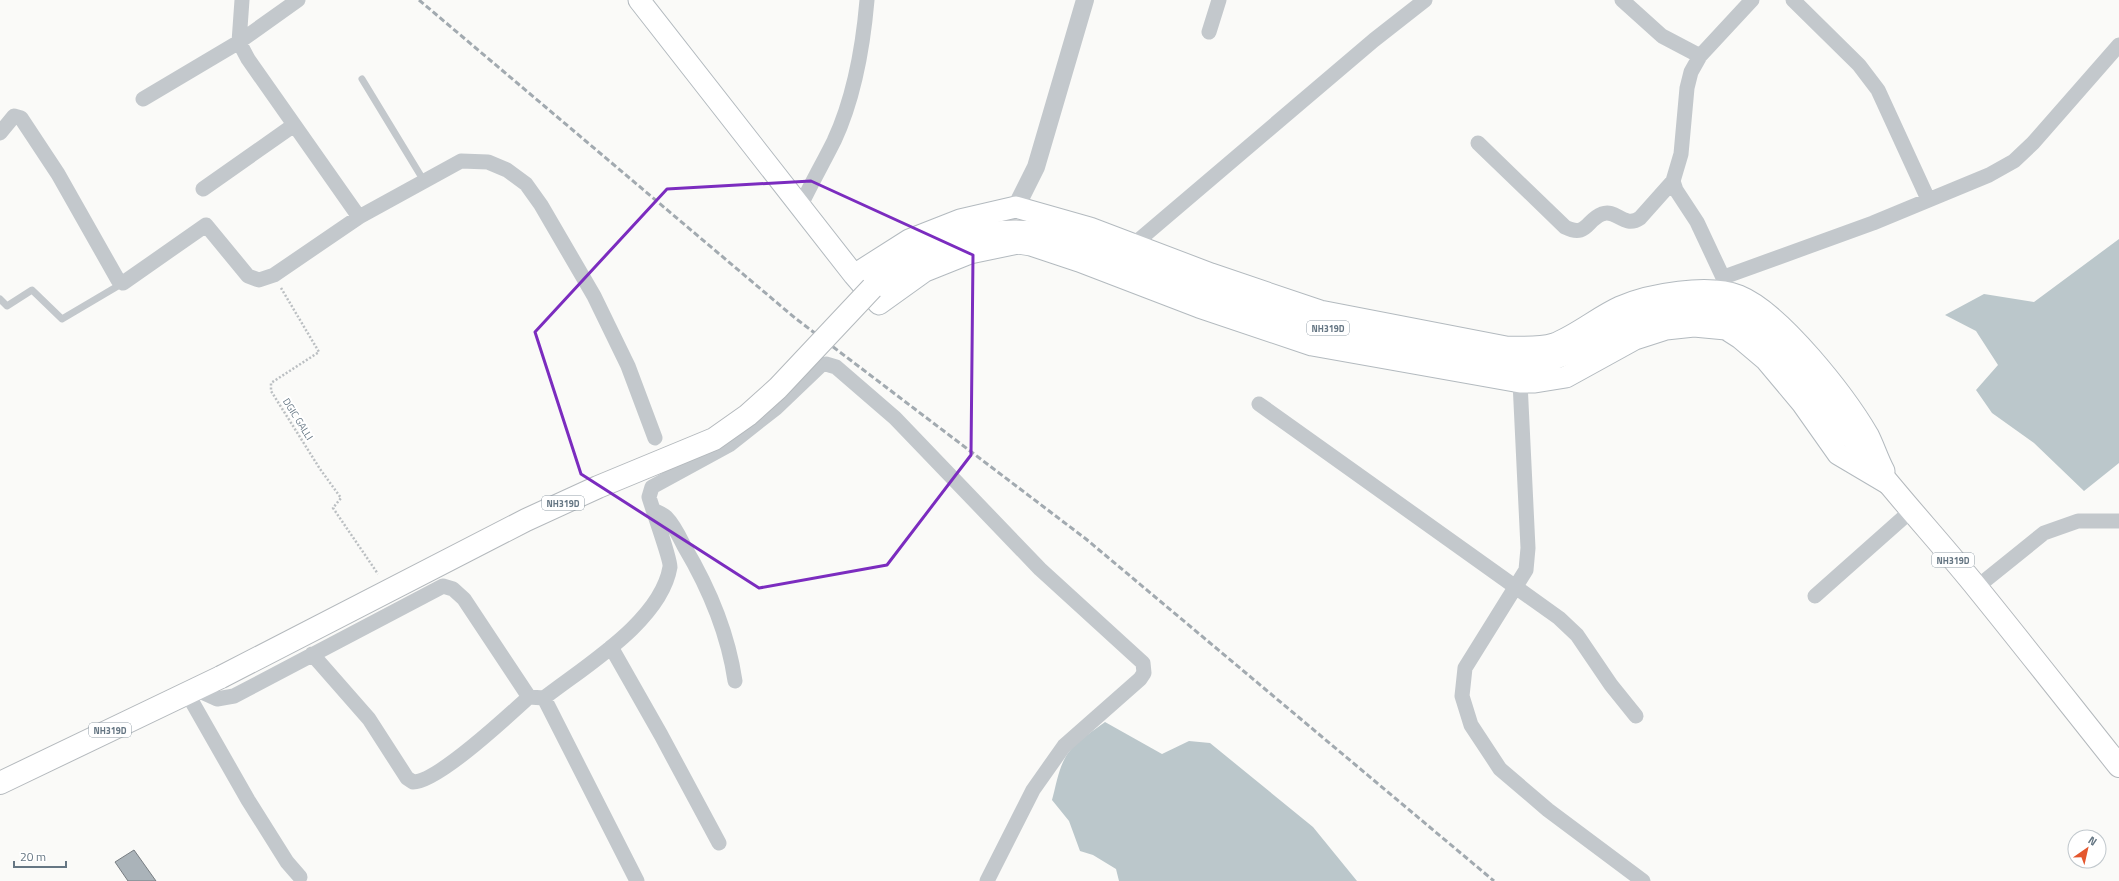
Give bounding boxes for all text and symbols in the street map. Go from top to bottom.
road number: NH319D [1307,321,1349,335]
street label: DGIC GALLI [279,395,317,443]
road number: NH319D [542,496,584,510]
road number: NH319D [1932,553,1974,567]
road number: NH319D [89,723,131,737]
north arrow [2067,829,2107,869]
text: N [2085,832,2100,849]
scale bar [14,843,66,869]
text: 20 m [20,847,46,866]

